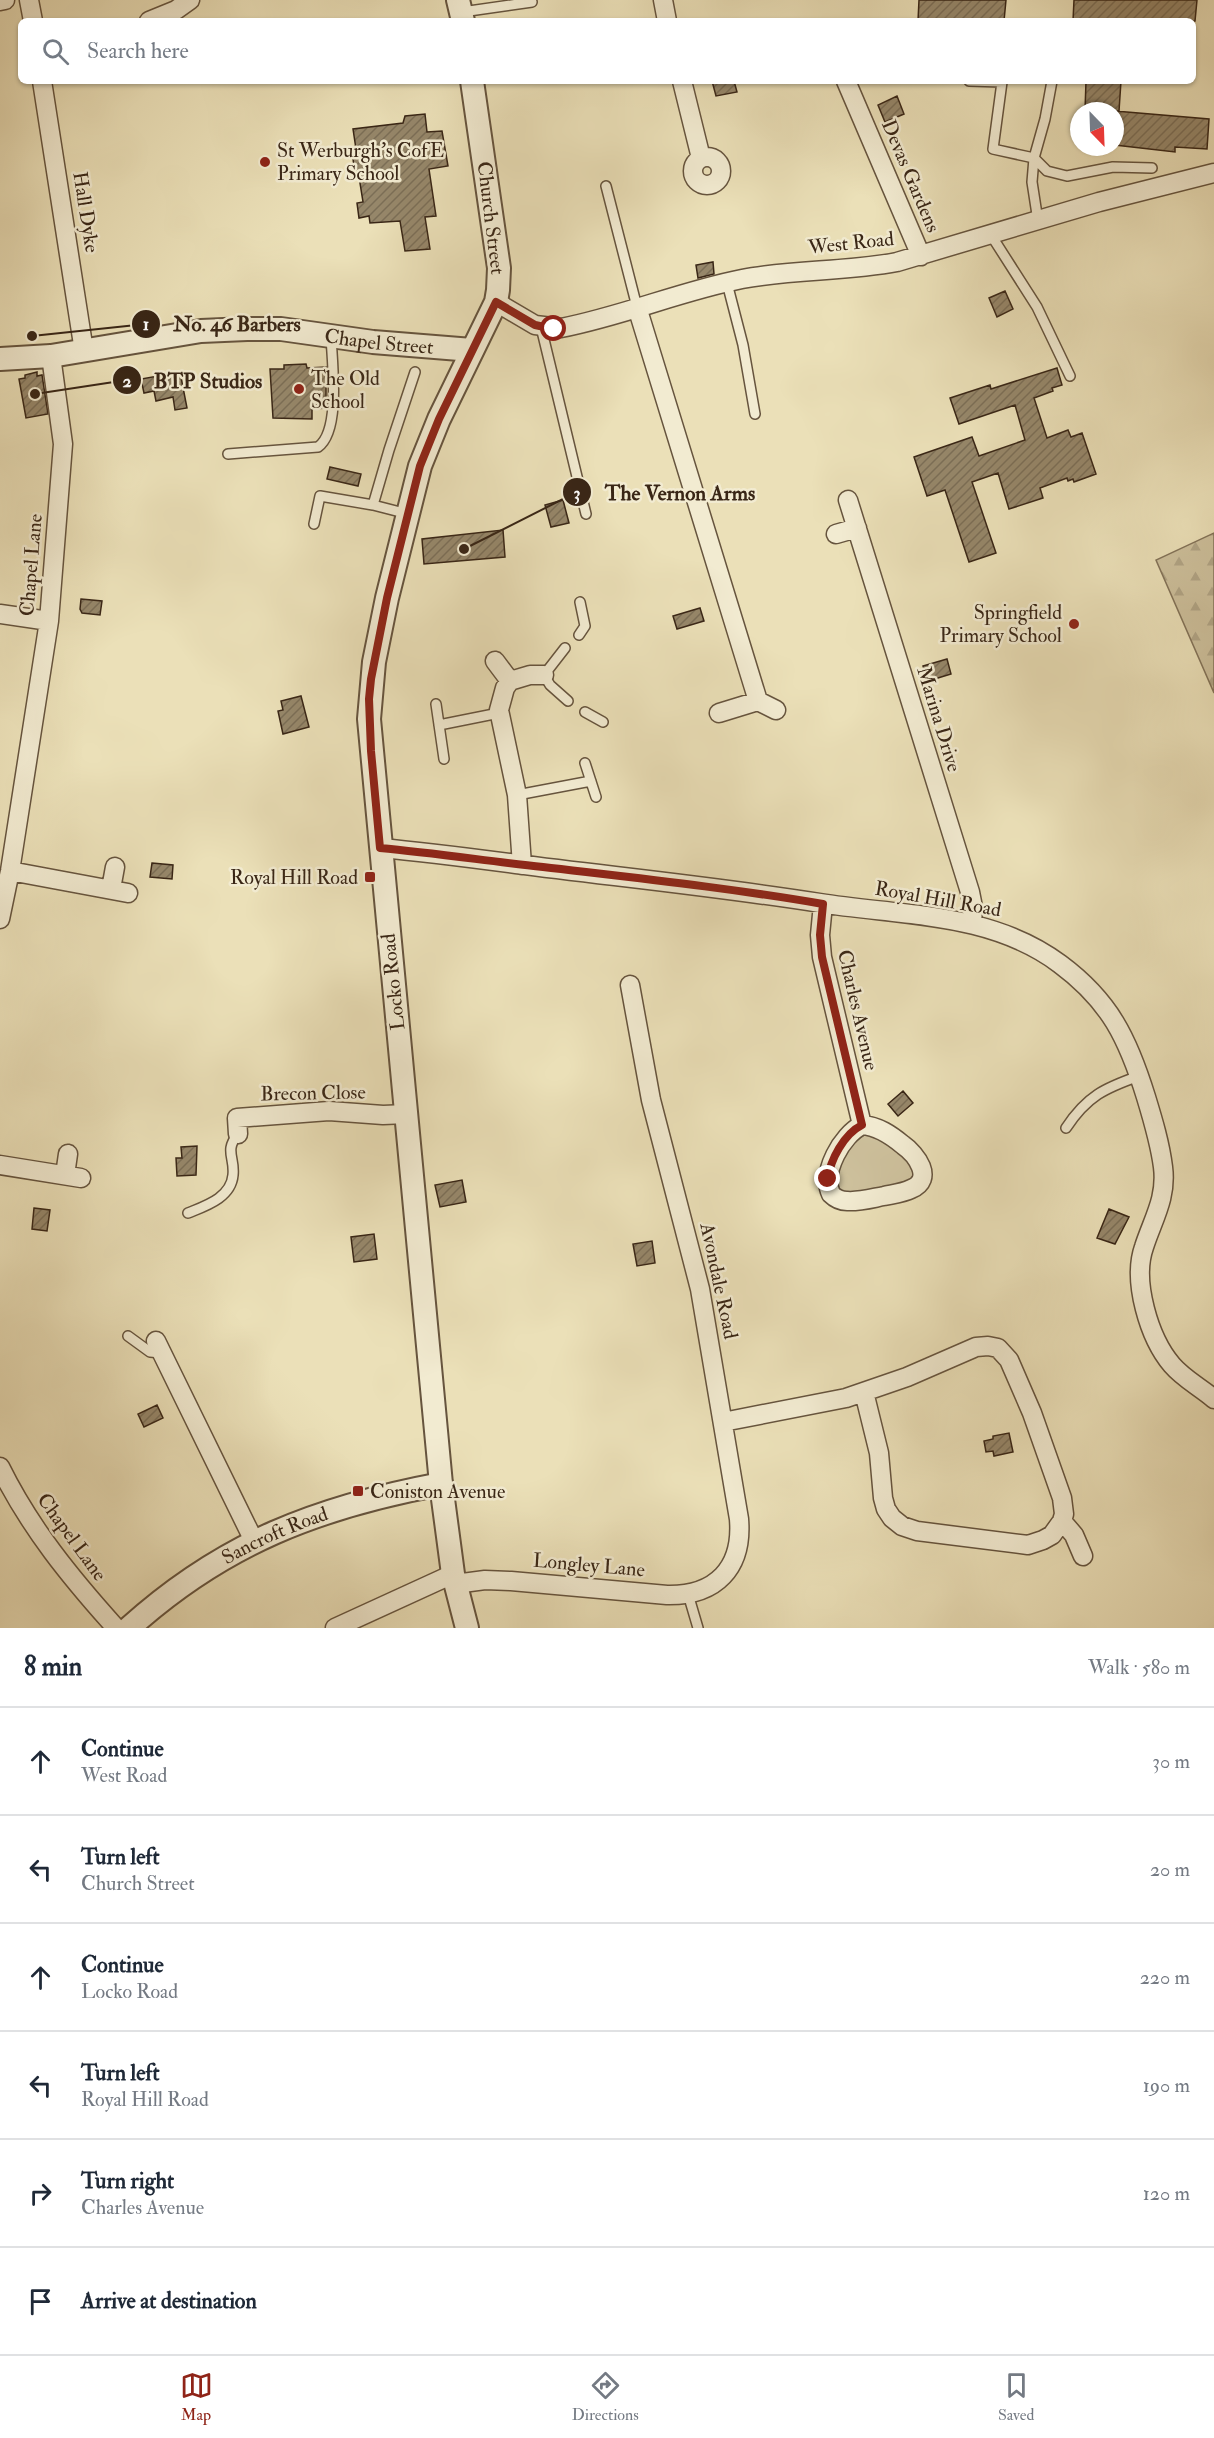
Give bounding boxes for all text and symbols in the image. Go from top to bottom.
search box [18,18,1196,84]
icon: search [39,35,72,68]
text: Search here [87,37,189,65]
north arrow [1070,102,1124,156]
street label: Devas Gardens [876,116,946,236]
place label: St Werburgh's CofE Primary School [277,138,444,186]
marker: St Werburgh's CofE Primary School [258,155,272,169]
street label: Church Street [472,160,510,276]
street label: Hall Dyke [67,170,105,254]
street label: West Road [806,226,895,260]
callout: No. 46 Barbers [131,305,313,344]
text: No. 46 Barbers [172,311,301,338]
text: 1 [143,313,149,336]
route start [540,315,566,341]
street label: Chapel Street [323,323,435,359]
callout: BTP Studios [112,361,274,400]
place label: The Old School [311,366,380,414]
text: BTP Studios [154,368,262,395]
text: 2 [122,370,132,393]
marker: The Old School [292,382,306,396]
callout: The Vernon Arms [562,473,767,512]
text: The Vernon Arms [604,480,755,507]
text: 3 [574,482,581,505]
street label: Chapel Lane [14,513,49,617]
place label: Springfield Primary School [940,600,1062,648]
marker: Springfield Primary School [1067,617,1081,631]
street label: Marina Drive [911,663,967,775]
place label: Royal Hill Road [230,865,358,890]
marker: Royal Hill Road [363,870,377,884]
street label: Royal Hill Road [873,876,1003,922]
street label: Locko Road [375,932,411,1032]
street label: Charles Avenue [832,947,884,1073]
street label: Brecon Close [260,1080,366,1106]
route end [814,1165,840,1191]
street label: Avondale Road [694,1220,744,1341]
place label: Coniston Avenue [370,1479,505,1504]
marker: Coniston Avenue [351,1484,365,1498]
street label: Chapel Lane [31,1488,112,1586]
street label: Sancroft Road [217,1501,331,1570]
street label: Longley Lane [532,1548,646,1582]
text: 8 min [24,1651,82,1683]
text: Walk · 580 m [1088,1655,1190,1680]
text: Continue [81,1735,164,1763]
icon: ahead [24,1745,57,1778]
text: 30 m [1152,1749,1190,1774]
text: West Road [81,1763,167,1788]
text: Turn left [81,1843,160,1871]
icon: left [24,1853,57,1886]
text: 20 m [1150,1857,1190,1882]
text: Church Street [81,1871,195,1896]
text: Continue [81,1951,164,1979]
icon: ahead [24,1961,57,1994]
text: 220 m [1140,1965,1190,1990]
text: Locko Road [81,1979,178,2004]
text: Turn left [81,2059,160,2087]
icon: left [24,2069,57,2102]
text: 190 m [1143,2073,1190,2098]
text: Royal Hill Road [81,2087,209,2112]
text: Turn right [81,2167,174,2195]
icon: right [24,2177,57,2210]
text: 120 m [1143,2181,1190,2206]
text: Charles Avenue [81,2195,204,2220]
icon: arrive [24,2285,57,2318]
text: Arrive at destination [81,2287,257,2315]
tab: Map [180,2369,213,2425]
tab: Directions [572,2369,639,2425]
tab: Saved [998,2369,1034,2425]

